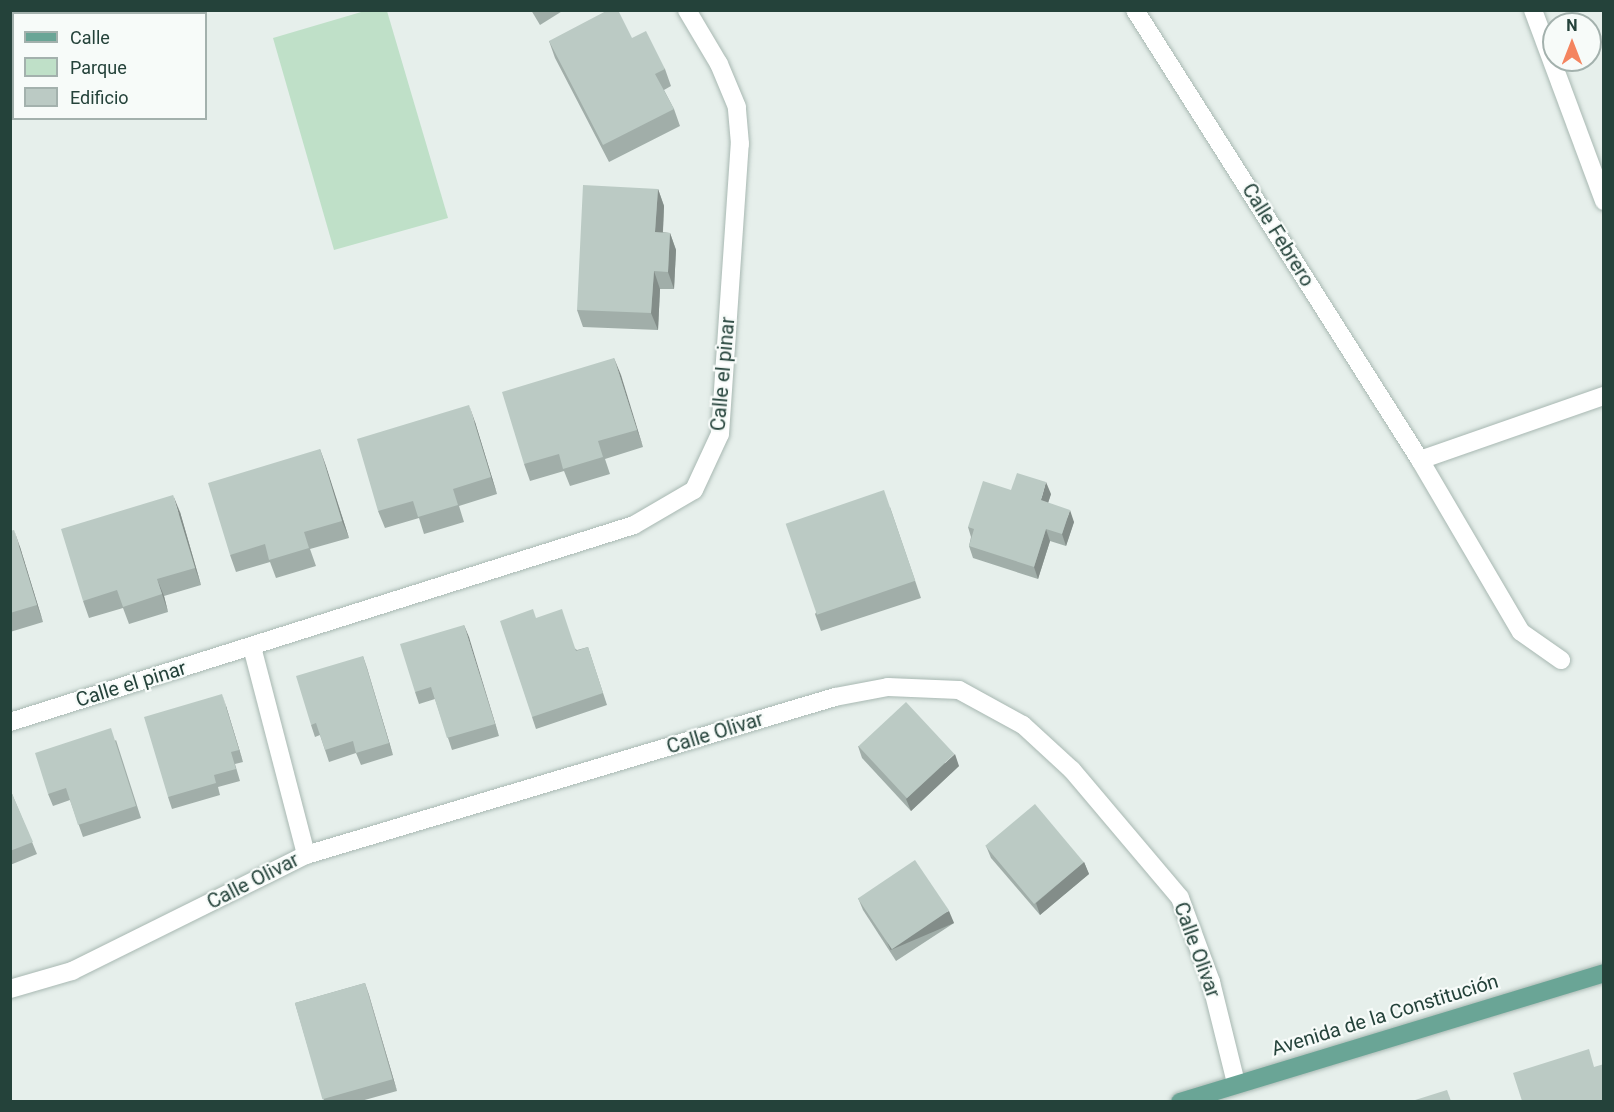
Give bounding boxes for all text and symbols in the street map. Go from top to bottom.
legend [12,12,207,120]
north arrow [1542,12,1602,72]
text: N [1566,16,1578,35]
text: Calle [70,27,110,48]
text: Parque [70,57,127,78]
text: Edificio [70,87,129,108]
street label: Calle Febrero [1237,179,1319,291]
street label: Calle el pinar [706,316,740,432]
street label: Calle el pinar [73,656,189,712]
street label: Calle Olivar [664,707,766,759]
street label: Calle Olivar [203,848,303,914]
street label: Calle Olivar [1169,899,1225,1001]
street label: Avenida de la Constitución [1269,969,1501,1061]

